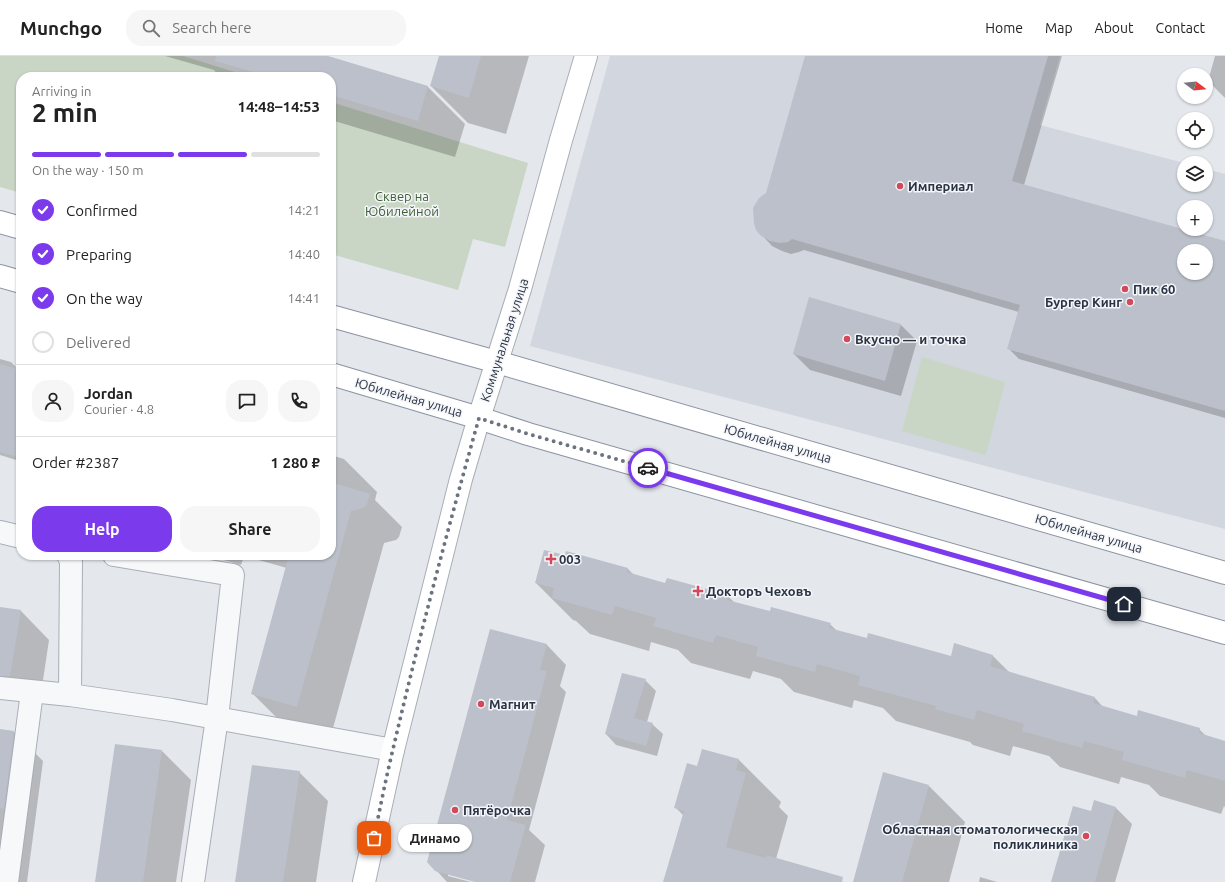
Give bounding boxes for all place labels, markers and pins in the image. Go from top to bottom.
place label: Империал [908,179,973,193]
marker: Империал [895,181,905,191]
place label: Пик 60 [1133,282,1175,296]
marker: Пик 60 [1120,284,1130,294]
place label: Бургер Кинг [1045,295,1122,309]
marker: Бургер Кинг [1125,297,1135,307]
place label: Вкусно — и точка [855,332,966,346]
marker: Вкусно — и точка [842,334,852,344]
place label: 003 [559,552,581,566]
marker: 003 [546,554,556,564]
place label: Докторъ Чеховъ [706,584,811,598]
marker: Докторъ Чеховъ [693,586,703,596]
pin [1107,587,1141,621]
place label: Магнит [489,697,536,711]
marker: Магнит [476,699,486,709]
place label: Пятёрочка [463,803,531,817]
marker: Пятёрочка [450,805,460,815]
pin [357,821,391,855]
place label: Областная стоматологическая поликлиника [882,822,1078,851]
callout: Динамо [398,824,472,852]
marker: Областная стоматологическая поликлиника [1081,831,1091,841]

